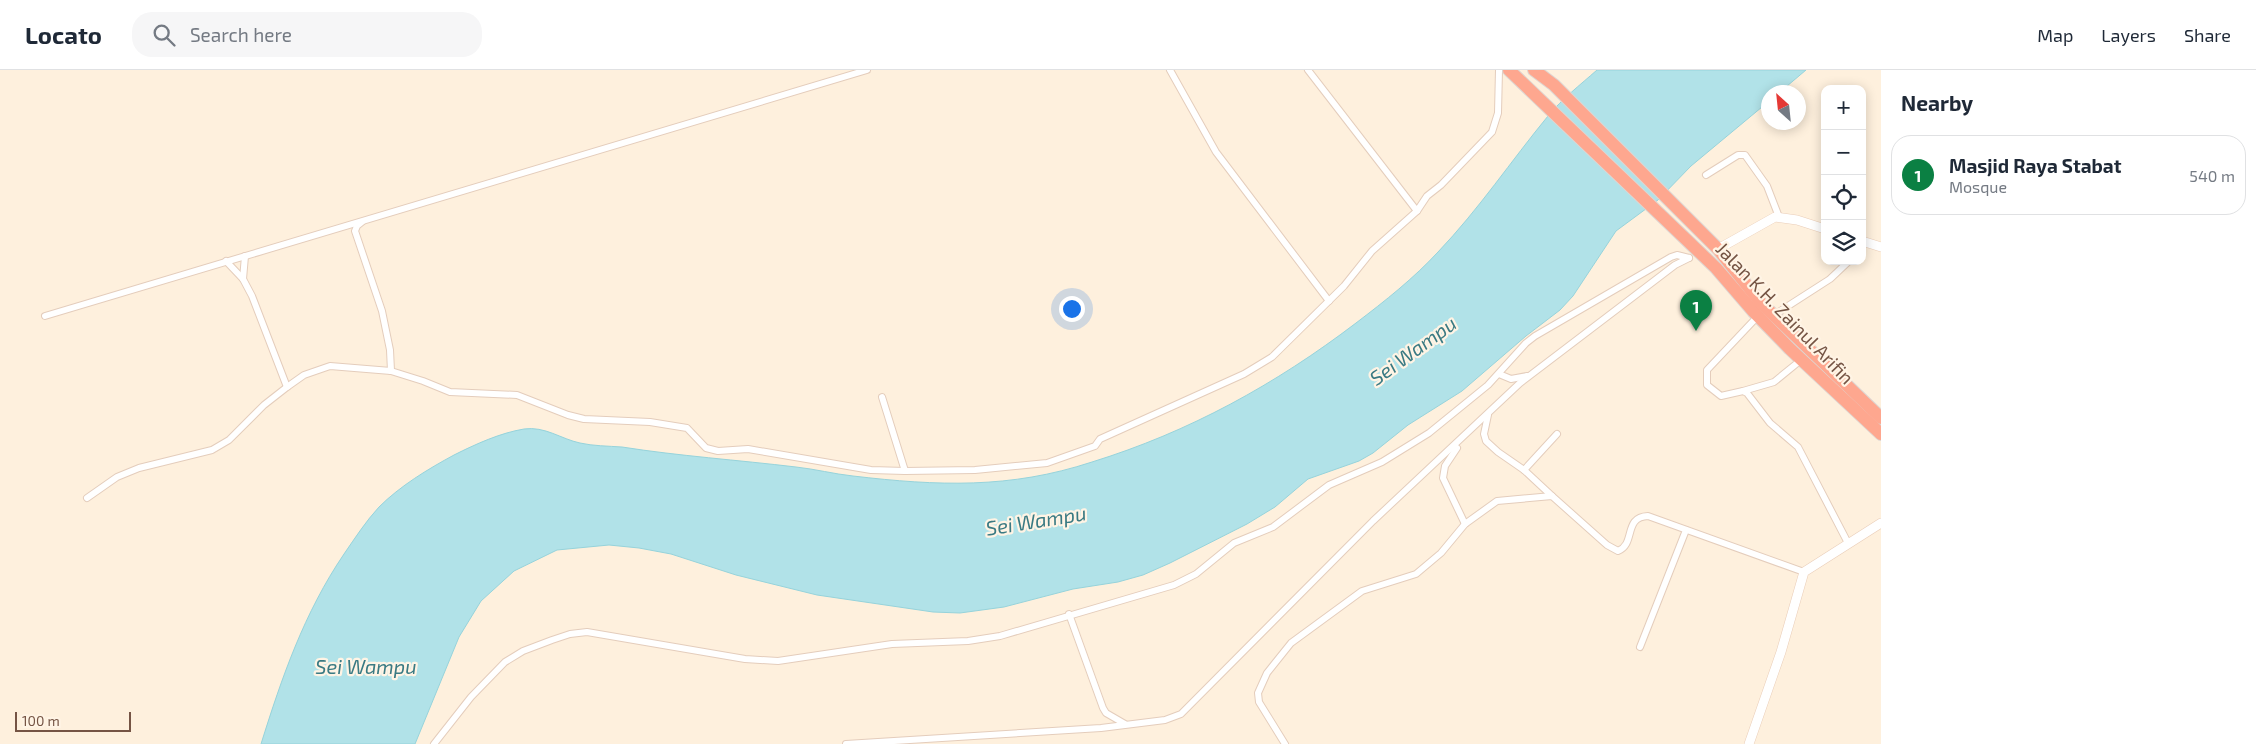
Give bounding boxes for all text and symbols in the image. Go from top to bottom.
search box [132,12,482,57]
text: Locato [25,20,102,49]
icon: search [150,21,178,49]
text: Search here [190,23,292,46]
text: Map [2037,24,2073,46]
text: Layers [2101,24,2156,46]
text: Share [2184,24,2231,46]
north arrow [1761,85,1806,130]
map controls [1821,85,1866,265]
button: + [1821,85,1866,130]
text: Nearby [1901,90,1973,115]
button: − [1821,130,1866,175]
text: Masjid Raya Stabat [1949,154,2121,177]
text: 1 [1915,166,1921,185]
text: 540 m [2189,166,2235,185]
button: locate [1821,175,1866,220]
text: Mosque [1949,177,2007,196]
button: layers [1821,220,1866,265]
street label: Jalan K.H. Zainul Arifin [1712,237,1859,388]
pin: 1 [1680,290,1712,331]
your location [1059,296,1085,322]
water label: Sei Wampu [1364,311,1460,390]
water label: Sei Wampu [984,500,1088,540]
water label: Sei Wampu [315,654,417,678]
scale bar [15,709,131,732]
text: 100 m [22,712,60,729]

